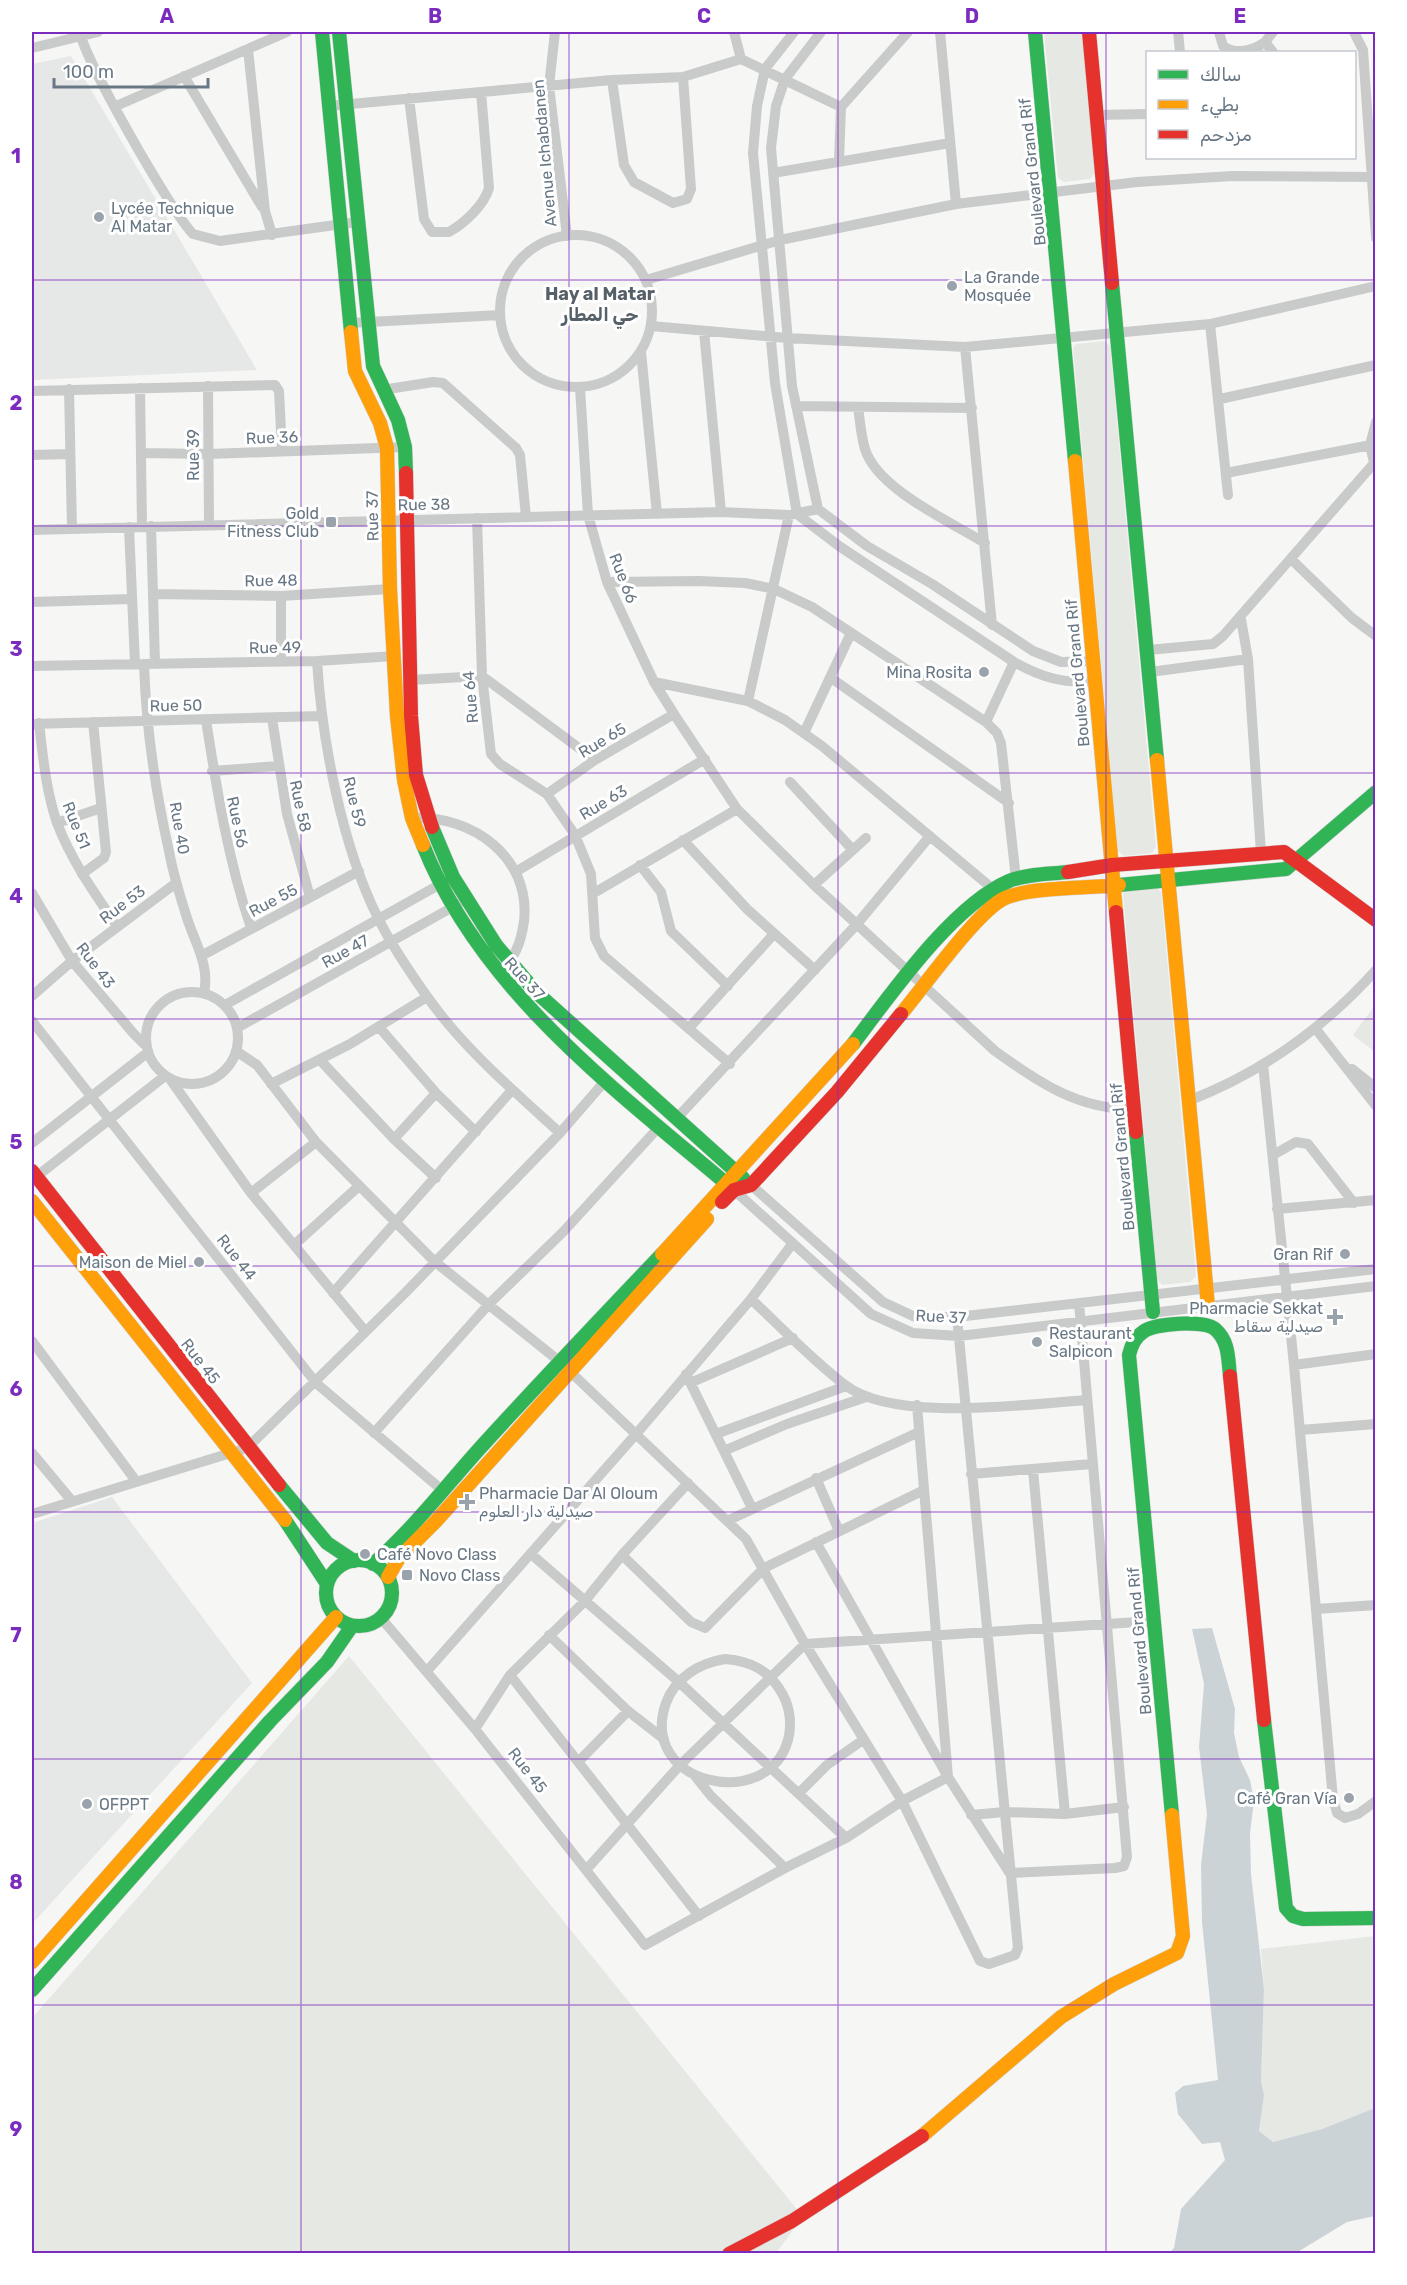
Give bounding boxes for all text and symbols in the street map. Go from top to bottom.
text: A [160,4,175,28]
text: B [428,4,442,28]
text: C [697,4,711,28]
text: D [965,4,979,28]
text: E [1234,4,1246,28]
scale bar [54,51,208,89]
legend [1146,51,1356,159]
text: 100 m [63,61,114,83]
text: سالك [1200,64,1241,86]
street label: Avenue Ichabdanen [529,78,560,227]
text: بطيء [1200,94,1239,118]
street label: Boulevard Grand Rif [1015,96,1050,247]
text: مزدحم [1200,124,1252,147]
text: 1 [11,144,21,168]
place label: Lycée Technique Al Matar [111,199,234,236]
marker: Lycée Technique Al Matar [92,210,106,224]
place label: La Grande Mosquée [964,268,1040,305]
marker: La Grande Mosquée [945,279,959,293]
district label: Hay al Matar حي المطار [545,283,655,329]
text: 2 [10,391,23,415]
street label: Rue 36 [246,427,299,448]
street label: Rue 39 [184,429,203,481]
street label: Rue 37 [363,490,382,542]
street label: Rue 38 [397,495,451,514]
place label: Gold Fitness Club [227,504,319,541]
marker: Gold Fitness Club [324,515,338,529]
street label: Rue 66 [605,550,642,606]
street label: Rue 48 [244,571,298,590]
street label: Boulevard Grand Rif [1062,598,1093,748]
text: 3 [9,637,23,661]
street label: Rue 49 [249,638,301,657]
place label: Mina Rosita [886,663,972,682]
marker: Mina Rosita [977,665,991,679]
street label: Rue 64 [459,670,482,724]
street label: Rue 50 [150,696,202,715]
street label: Rue 65 [575,719,630,762]
street label: Rue 59 [339,775,370,830]
street label: Rue 58 [286,778,315,834]
street label: Rue 63 [576,781,631,824]
street label: Rue 56 [223,795,252,850]
street label: Rue 51 [59,799,95,852]
street label: Rue 40 [166,800,193,856]
street label: Rue 55 [246,880,301,921]
street label: Rue 53 [96,881,149,928]
text: 4 [9,884,23,908]
street label: Rue 47 [318,931,372,972]
street label: Rue 43 [72,939,119,992]
street label: Rue 37 [501,953,549,1004]
street label: Boulevard Grand Rif [1107,1082,1138,1232]
text: 5 [10,1130,23,1154]
street label: Rue 44 [213,1231,260,1284]
place label: Gran Rif [1273,1245,1334,1264]
marker: Gran Rif [1338,1247,1352,1261]
place label: Maison de Miel [79,1253,187,1272]
marker: Maison de Miel [192,1255,206,1269]
place label: Pharmacie Sekkat صيدلية سقاط [1189,1299,1323,1336]
street label: Rue 37 [915,1306,967,1327]
marker: Pharmacie Sekkat صيدلية سقاط [1328,1310,1342,1324]
place label: Restaurant Salpicon [1049,1324,1132,1361]
street label: Rue 45 [177,1335,224,1388]
marker: Restaurant Salpicon [1030,1335,1044,1349]
text: 6 [9,1377,23,1401]
place label: Pharmacie Dar Al Oloum صيدلية دار العلوم [479,1484,658,1522]
marker: Pharmacie Dar Al Oloum صيدلية دار العلوم [460,1495,474,1509]
place label: Café Novo Class [377,1545,497,1564]
marker: Café Novo Class [358,1547,372,1561]
place label: Novo Class [419,1566,500,1585]
street label: Boulevard Grand Rif [1124,1566,1155,1716]
marker: Novo Class [400,1568,414,1582]
text: 7 [10,1623,22,1647]
street label: Rue 45 [504,1744,551,1797]
place label: Café Gran Vía [1237,1789,1337,1808]
marker: Café Gran Vía [1342,1791,1356,1805]
place label: OFPPT [99,1795,149,1814]
marker: OFPPT [80,1797,94,1811]
text: 8 [9,1870,23,1894]
text: 9 [10,2117,23,2141]

